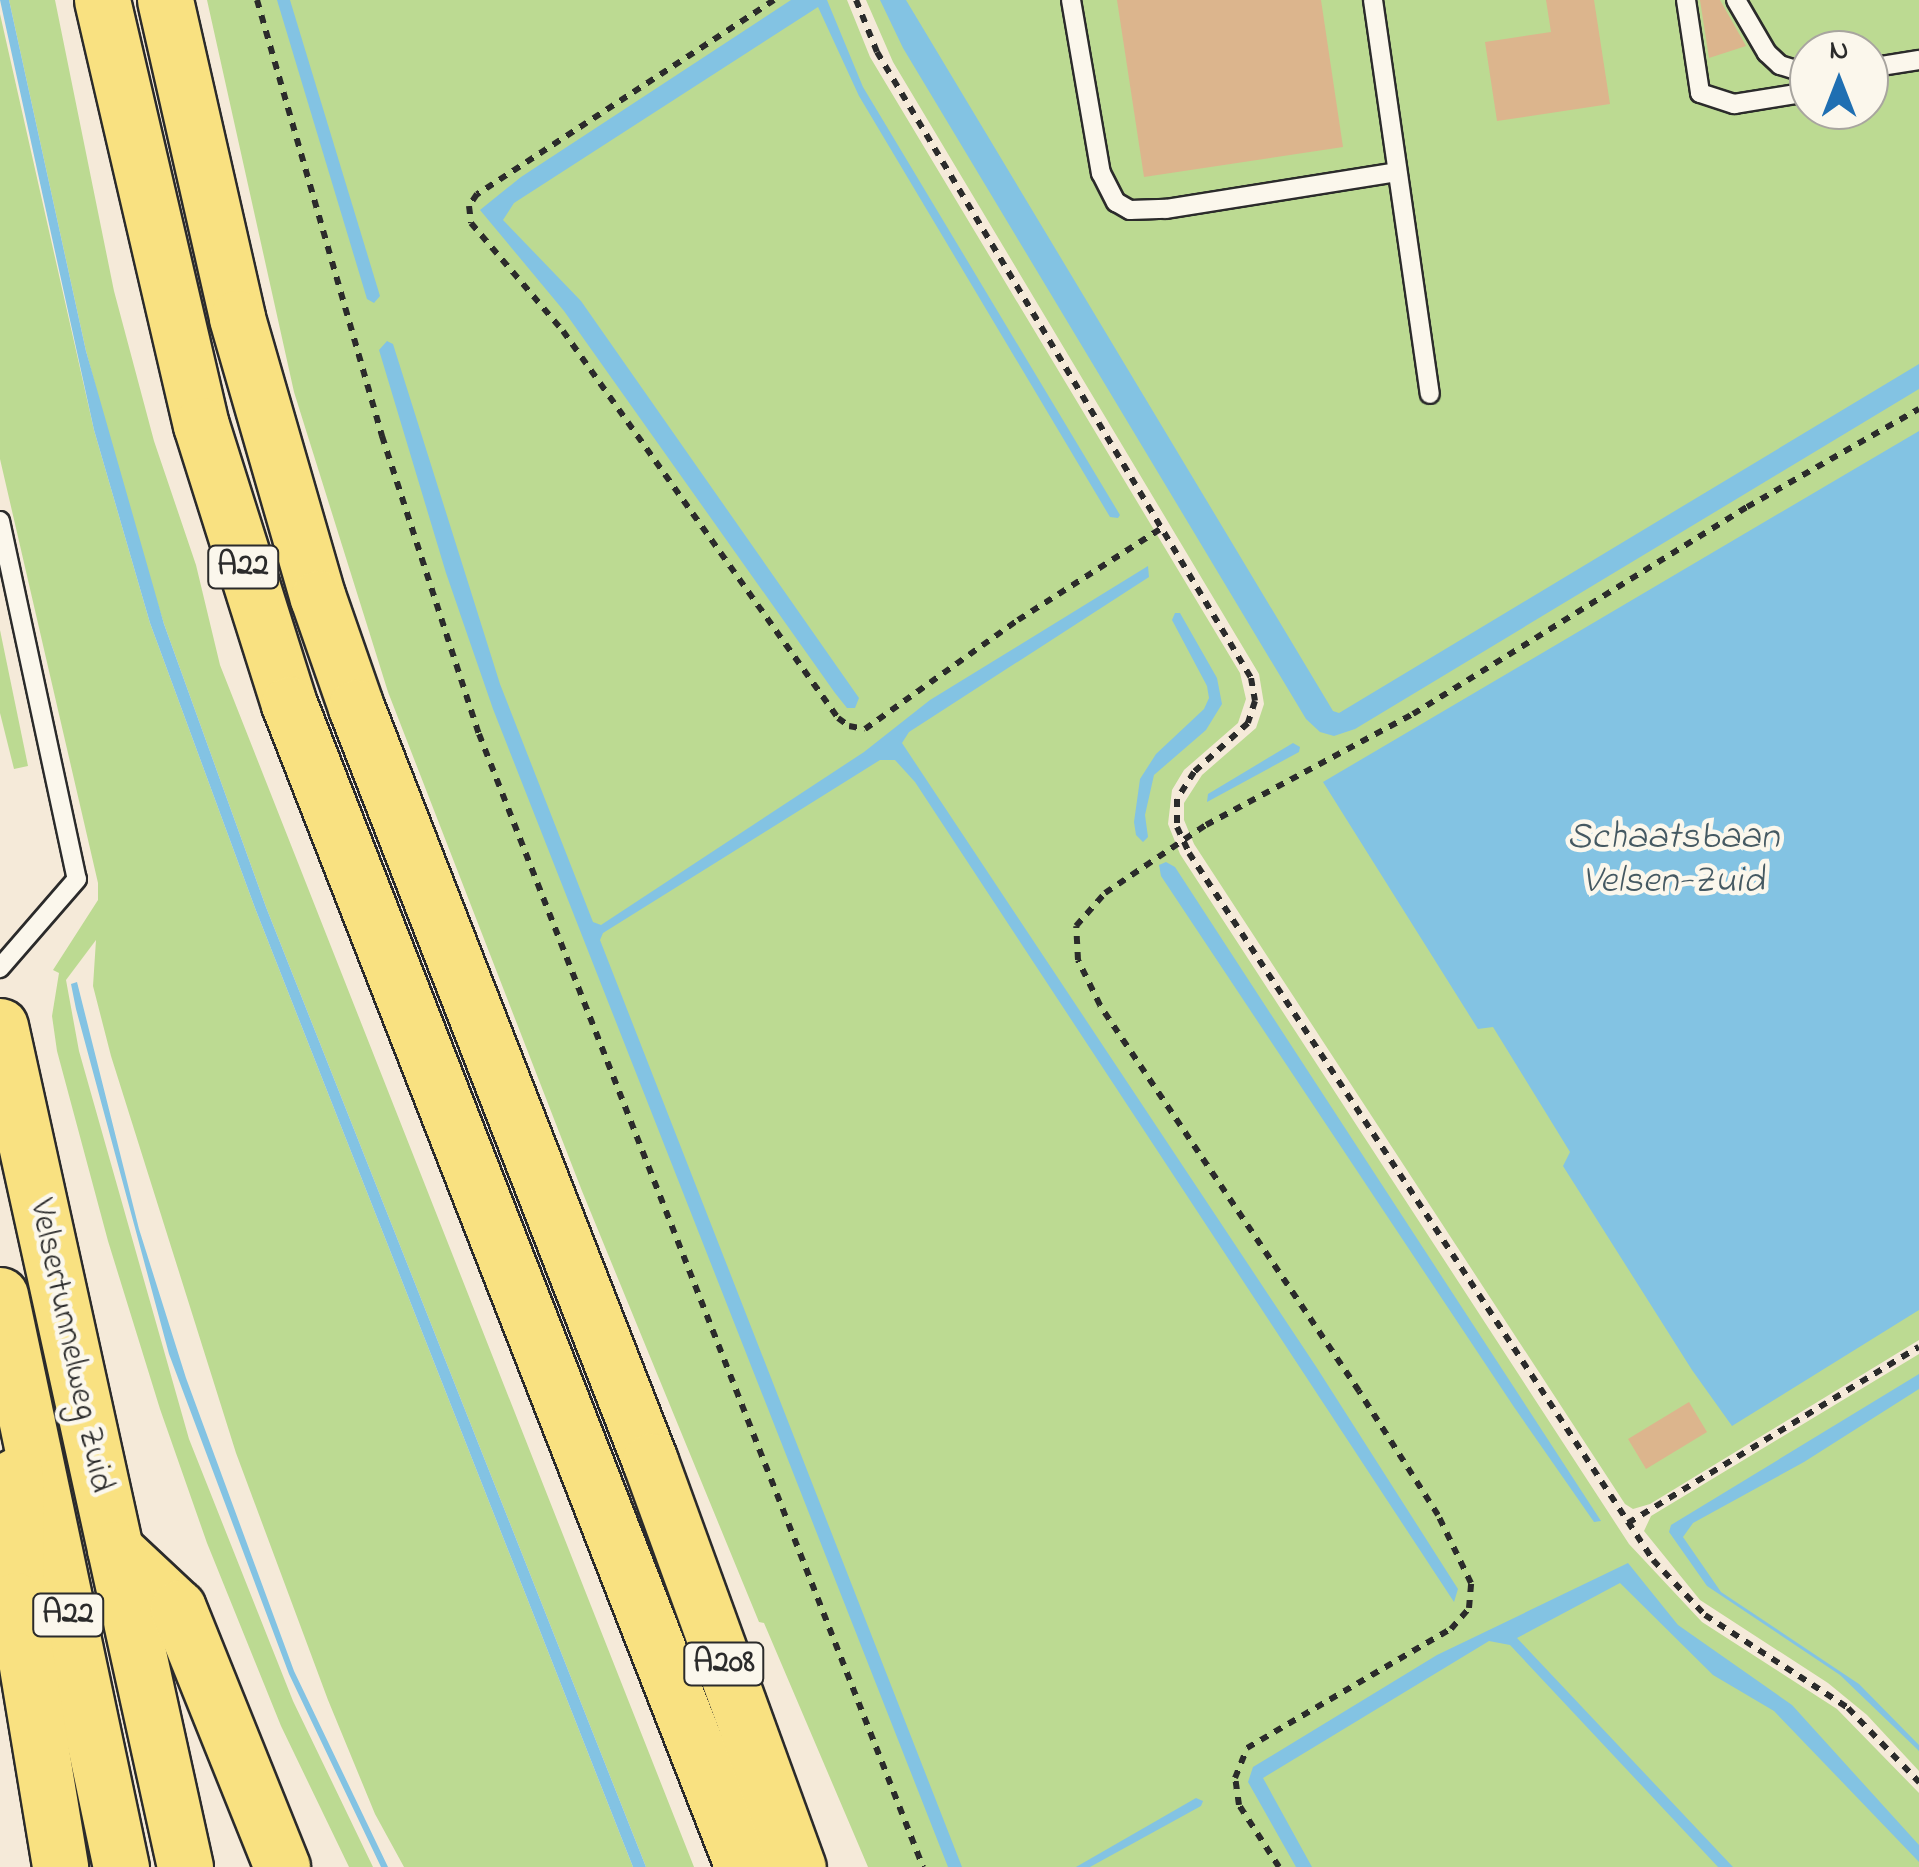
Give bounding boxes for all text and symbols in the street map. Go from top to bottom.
north arrow [1789,30,1889,130]
text: N [1830,31,1848,72]
road number: A22 [206,540,280,594]
water label: Schaatsbaan Velsen-Zuid [1567,816,1779,906]
street label: Velsertunnelweg Zuid [18,1195,122,1497]
road number: A22 [30,1588,106,1642]
road number: A208 [682,1637,766,1691]

